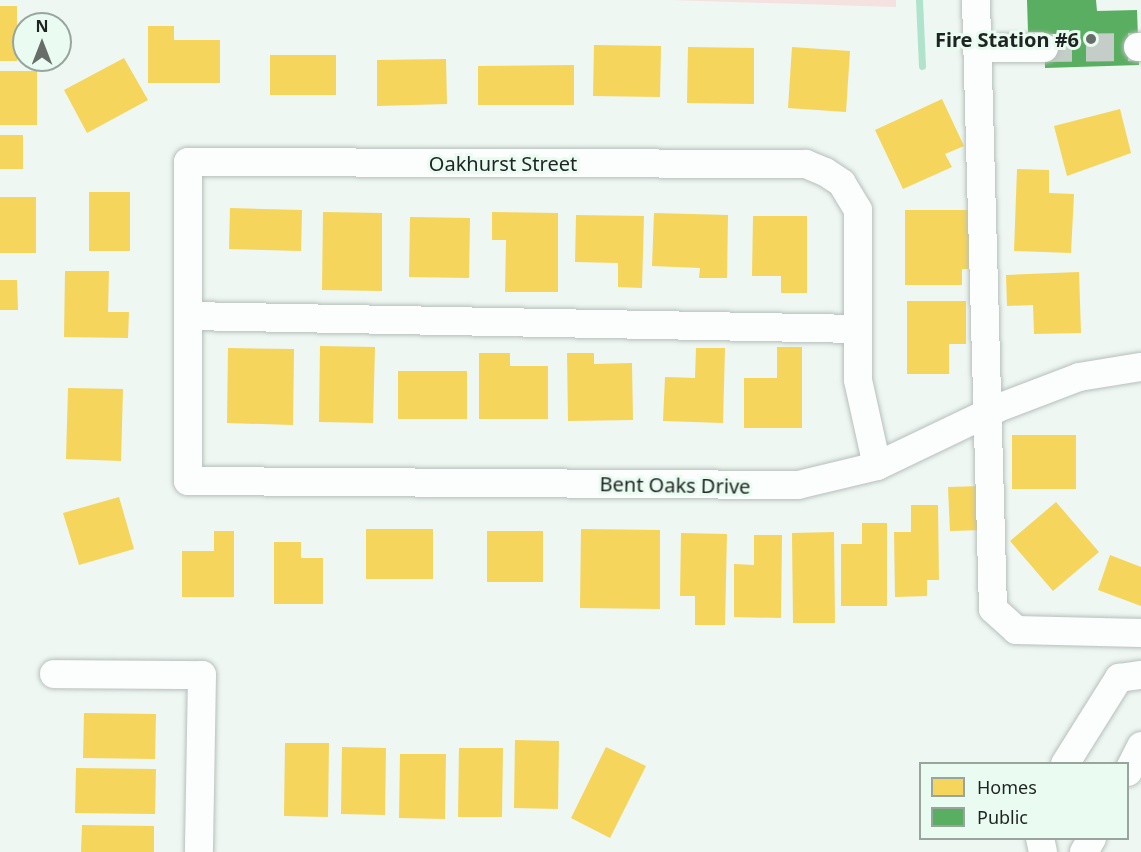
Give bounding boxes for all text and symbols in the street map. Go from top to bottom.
north arrow [12,12,72,72]
text: N [35,15,49,37]
place label: Fire Station #6 [935,27,1079,51]
marker: Fire Station #6 [1084,32,1098,46]
street label: Oakhurst Street [429,151,577,175]
street label: Bent Oaks Drive [599,472,751,498]
legend [919,762,1129,840]
text: Homes [977,775,1037,799]
text: Public [977,805,1028,829]

